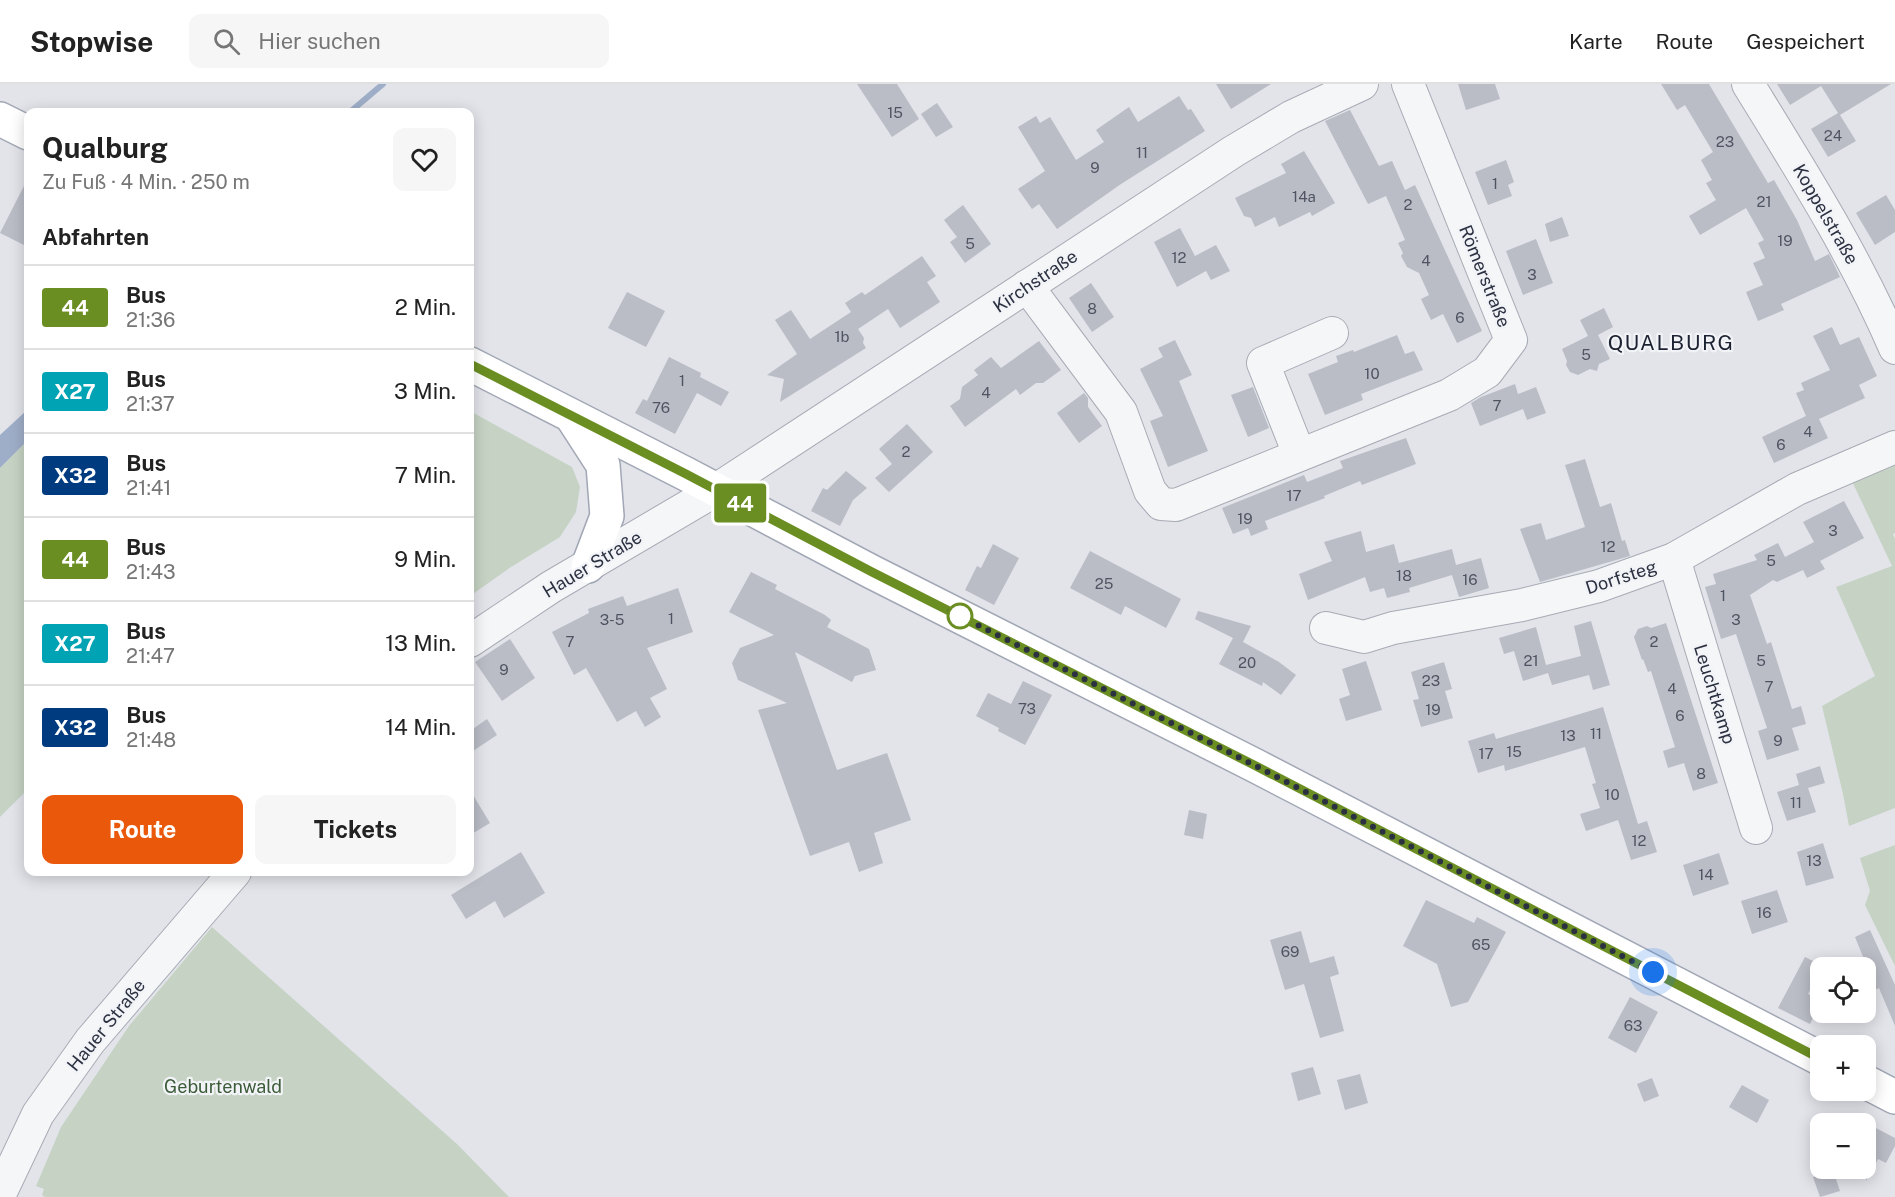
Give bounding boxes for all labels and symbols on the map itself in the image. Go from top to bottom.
house number: 15 [887,104,903,121]
house number: 24 [1824,127,1842,144]
house number: 23 [1716,133,1734,150]
house number: 11 [1136,144,1148,161]
house number: 9 [1090,159,1100,176]
street label: Koppelstraße [1789,160,1863,268]
house number: 1 [1492,175,1498,192]
house number: 14a [1292,188,1316,205]
house number: 21 [1756,193,1772,210]
house number: 2 [1404,196,1413,213]
street label: Römerstraße [1455,222,1515,330]
house number: 19 [1777,232,1793,249]
house number: 5 [965,235,975,252]
street label: Kirchstraße [989,245,1081,317]
house number: 12 [1171,249,1187,266]
house number: 4 [1421,252,1431,269]
house number: 3 [1527,266,1537,283]
house number: 8 [1087,300,1097,317]
house number: 6 [1455,309,1465,326]
house number: 1b [834,328,850,345]
district label: QUALBURG [1608,330,1734,355]
house number: 5 [1581,346,1591,363]
house number: 10 [1364,365,1380,382]
house number: 1 [679,372,685,389]
house number: 4 [981,384,991,401]
house number: 7 [1492,397,1502,414]
house number: 76 [652,399,670,416]
house number: 4 [1803,423,1813,440]
house number: 6 [1776,436,1786,453]
house number: 2 [902,443,911,460]
line badge: 44 [713,484,767,522]
house number: 17 [1286,487,1302,504]
house number: 19 [1237,510,1253,527]
house number: 3 [1828,522,1838,539]
street label: Hauer Straße [539,526,645,602]
house number: 12 [1600,538,1616,555]
house number: 5 [1766,552,1776,569]
street label: Dorfsteg [1583,556,1659,598]
house number: 18 [1396,567,1412,584]
house number: 16 [1462,571,1478,588]
house number: 25 [1095,575,1113,592]
house number: 1 [1720,587,1726,604]
unlabelled marker [947,603,973,629]
house number: 1 [668,610,674,627]
house number: 3-5 [600,611,624,628]
house number: 3 [1731,611,1741,628]
house number: 7 [565,633,575,650]
house number: 2 [1650,633,1659,650]
street label: Leuchtkamp [1690,641,1740,747]
house number: 21 [1523,652,1539,669]
house number: 5 [1756,652,1766,669]
house number: 20 [1238,654,1256,671]
house number: 9 [499,661,509,678]
house number: 23 [1422,672,1440,689]
house number: 7 [1764,678,1774,695]
house number: 4 [1667,680,1677,697]
house number: 73 [1018,700,1036,717]
house number: 19 [1425,701,1441,718]
house number: 6 [1675,707,1685,724]
house number: 11 [1590,725,1602,742]
house number: 13 [1560,727,1576,744]
house number: 9 [1773,732,1783,749]
house number: 15 [1506,743,1522,760]
house number: 17 [1478,745,1494,762]
house number: 8 [1696,765,1706,782]
house number: 10 [1604,786,1620,803]
house number: 11 [1790,794,1802,811]
house number: 12 [1631,832,1647,849]
house number: 13 [1806,852,1822,869]
house number: 14 [1698,866,1714,883]
house number: 16 [1756,904,1772,921]
house number: 65 [1472,936,1490,953]
house number: 69 [1281,943,1299,960]
your location [1638,957,1668,987]
street label: Hauer Straße [63,975,149,1075]
house number: 63 [1624,1017,1642,1034]
park label: Geburtenwald [164,1076,282,1097]

